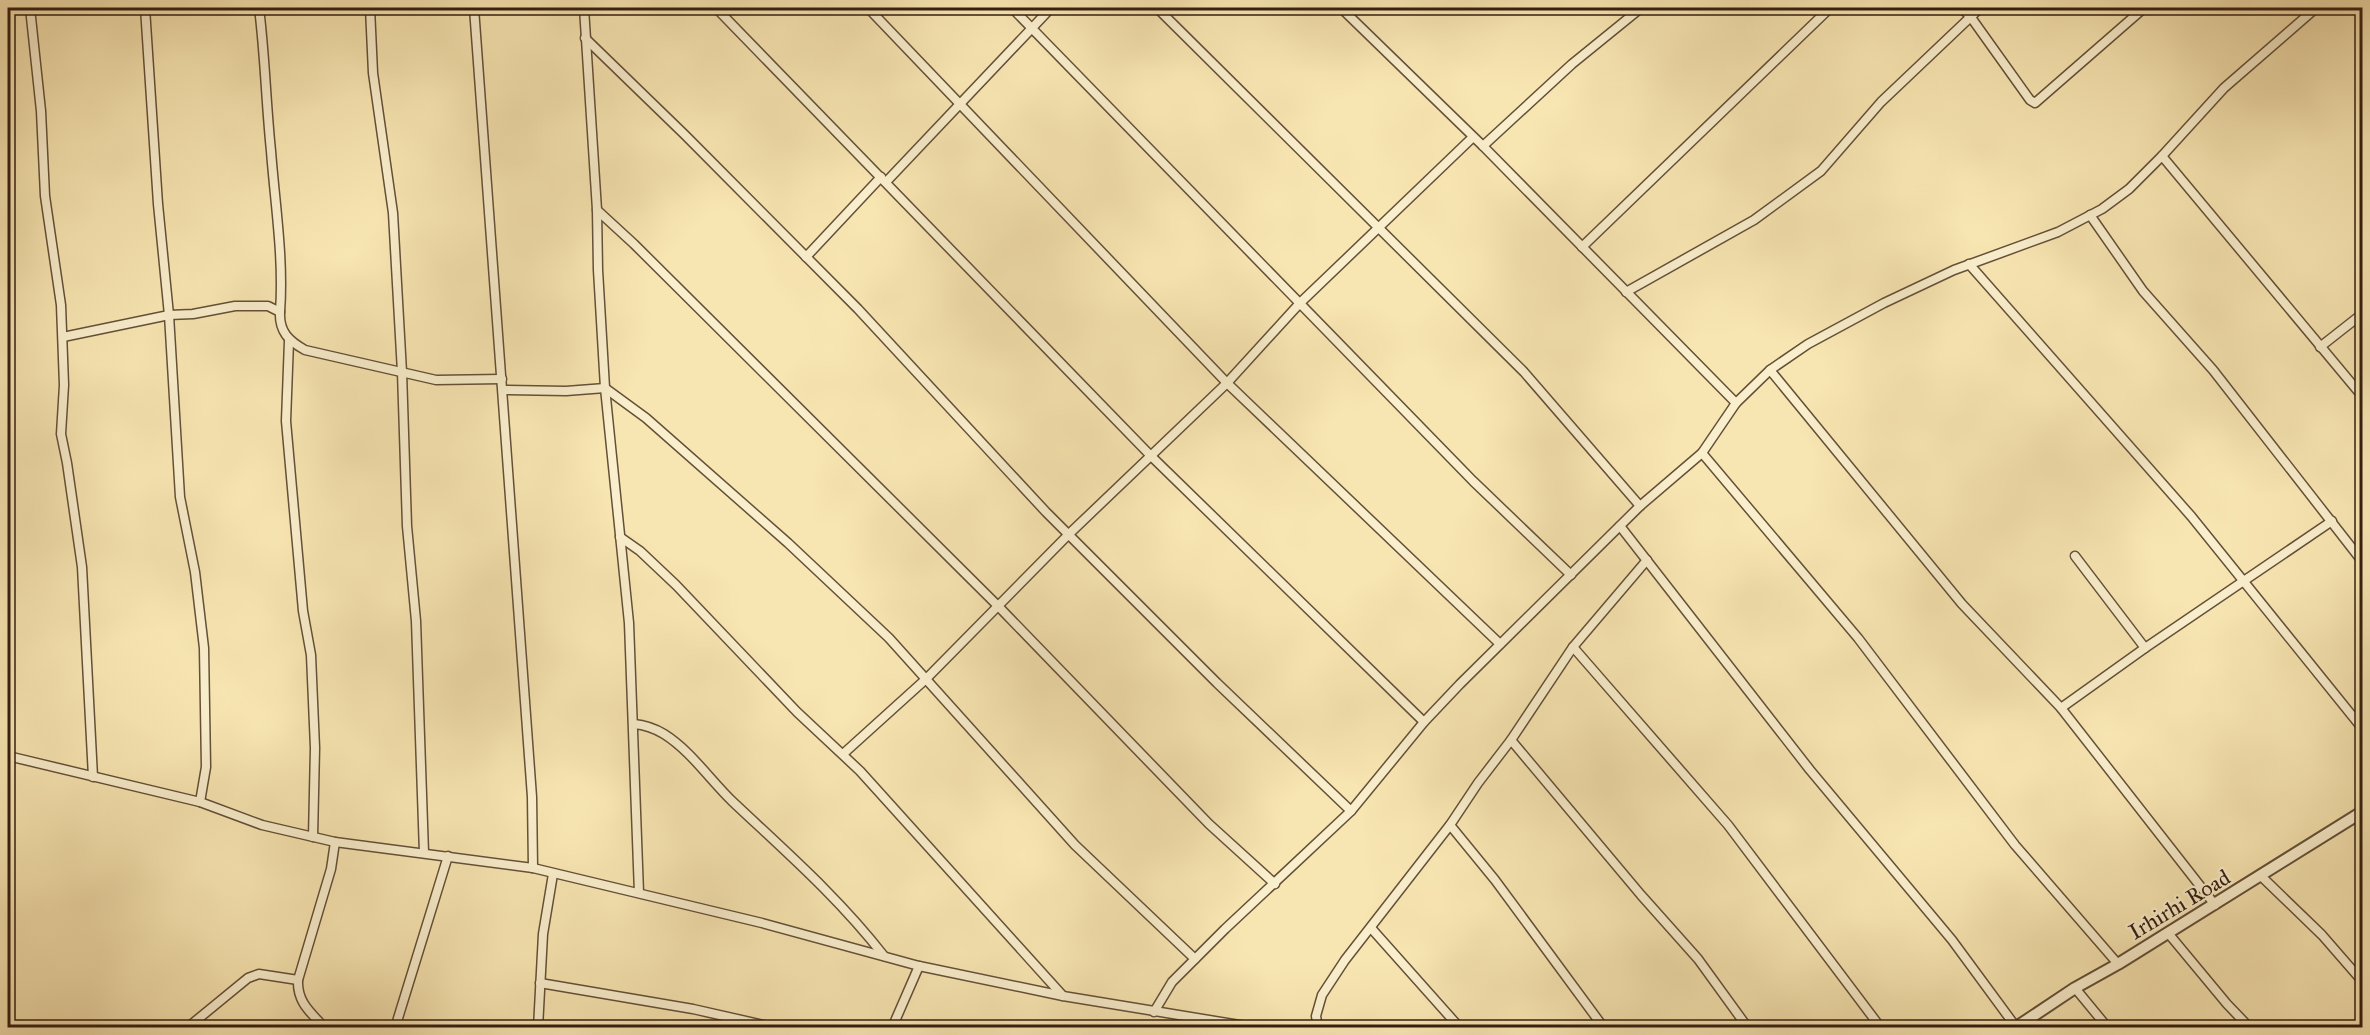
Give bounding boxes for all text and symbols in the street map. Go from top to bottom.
street label: Irhirhi Road [2124,864,2235,945]

